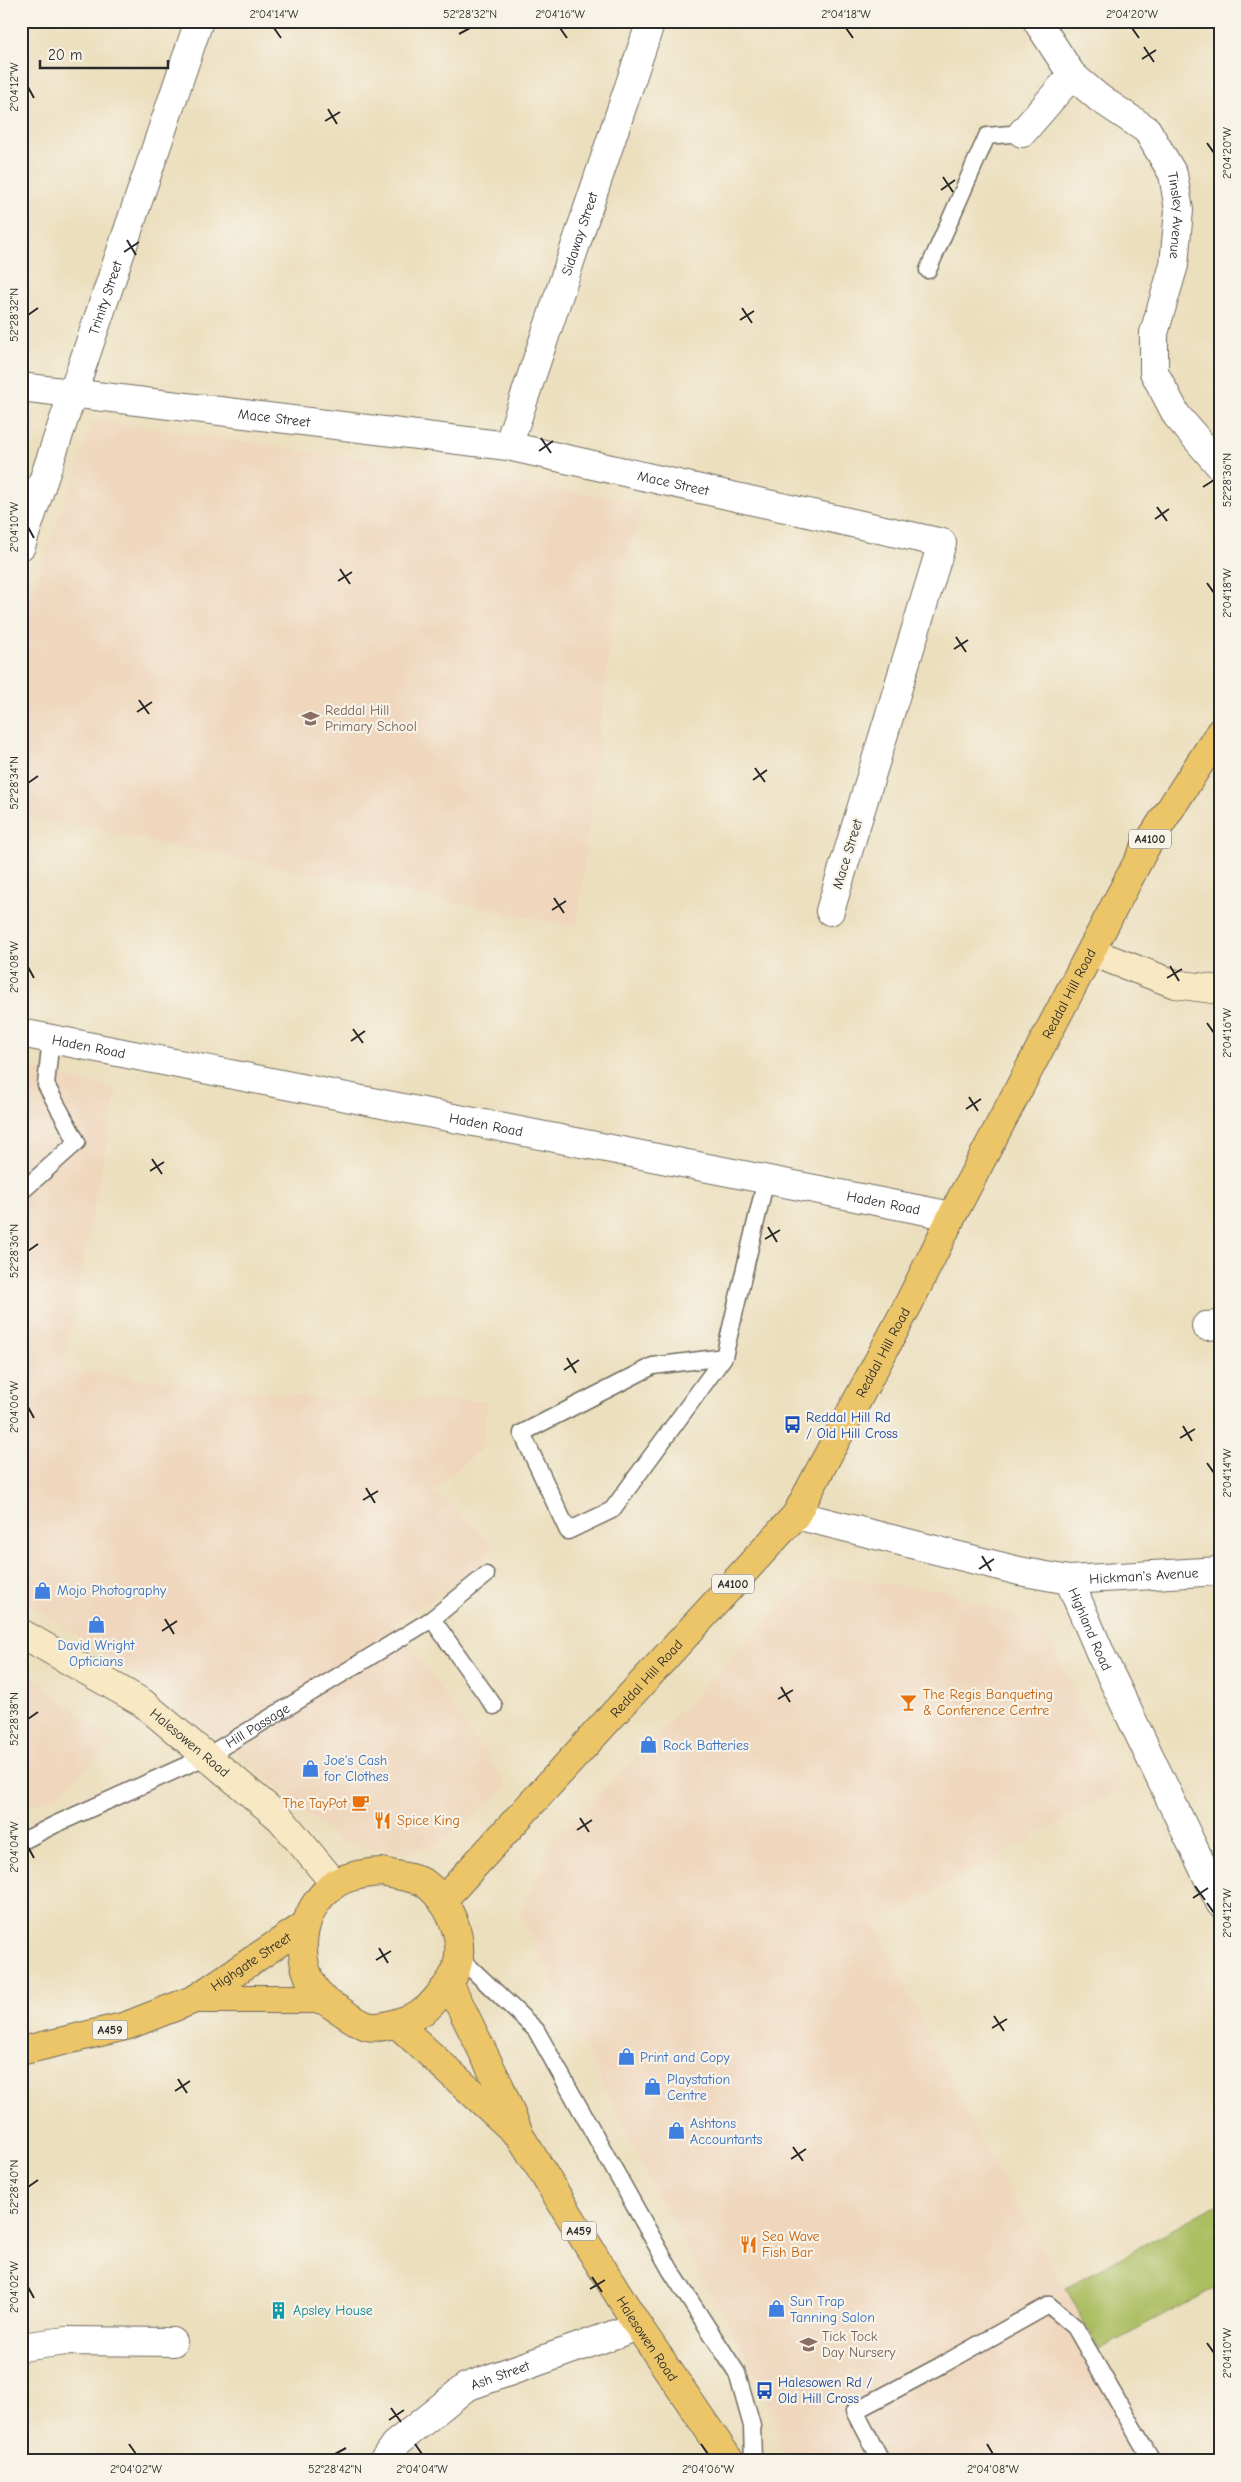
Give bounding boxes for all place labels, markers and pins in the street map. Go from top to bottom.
place label: Reddal Hill Primary School [325,702,417,735]
school or university icon: Reddal Hill Primary School [301,708,321,728]
place label: Reddal Hill Rd / Old Hill Cross [806,1409,898,1442]
bus stop icon: Reddal Hill Rd / Old Hill Cross [782,1415,802,1435]
shop icon: Mojo Photography [33,1580,53,1600]
place label: Mojo Photography [57,1582,167,1599]
shop icon: David Wright Opticians [86,1615,106,1635]
place label: David Wright Opticians [58,1637,135,1670]
place label: The Regis Banqueting & Conference Centre [923,1686,1053,1719]
bar icon: The Regis Banqueting & Conference Centre [899,1692,919,1712]
shop icon: Rock Batteries [639,1735,659,1755]
place label: Rock Batteries [663,1737,749,1754]
place label: Joe's Cash for Clothes [323,1752,389,1785]
shop icon: Joe's Cash for Clothes [300,1758,320,1778]
cafe icon: The TayPot [351,1793,371,1813]
place label: The TayPot [282,1795,348,1812]
restaurant icon: Spice King [373,1810,393,1830]
place label: Spice King [397,1812,460,1829]
shop icon: Print and Copy [616,2047,636,2067]
place label: Print and Copy [640,2049,730,2066]
place label: Playstation Centre [667,2071,730,2104]
shop icon: Playstation Centre [643,2077,663,2097]
place label: Ashtons Accountants [690,2115,762,2148]
shop icon: Ashtons Accountants [666,2121,686,2141]
place label: Sea Wave Fish Bar [762,2228,820,2261]
restaurant icon: Sea Wave Fish Bar [738,2234,758,2254]
place label: Sun Trap Tanning Salon [790,2293,875,2326]
shop icon: Sun Trap Tanning Salon [766,2299,786,2319]
building icon: Apsley House [269,2300,289,2320]
place label: Apsley House [293,2302,373,2319]
place label: Tick Tock Day Nursery [822,2328,896,2361]
school or university icon: Tick Tock Day Nursery [798,2334,818,2354]
place label: Halesowen Rd / Old Hill Cross [778,2374,872,2407]
bus stop icon: Halesowen Rd / Old Hill Cross [754,2380,774,2400]

